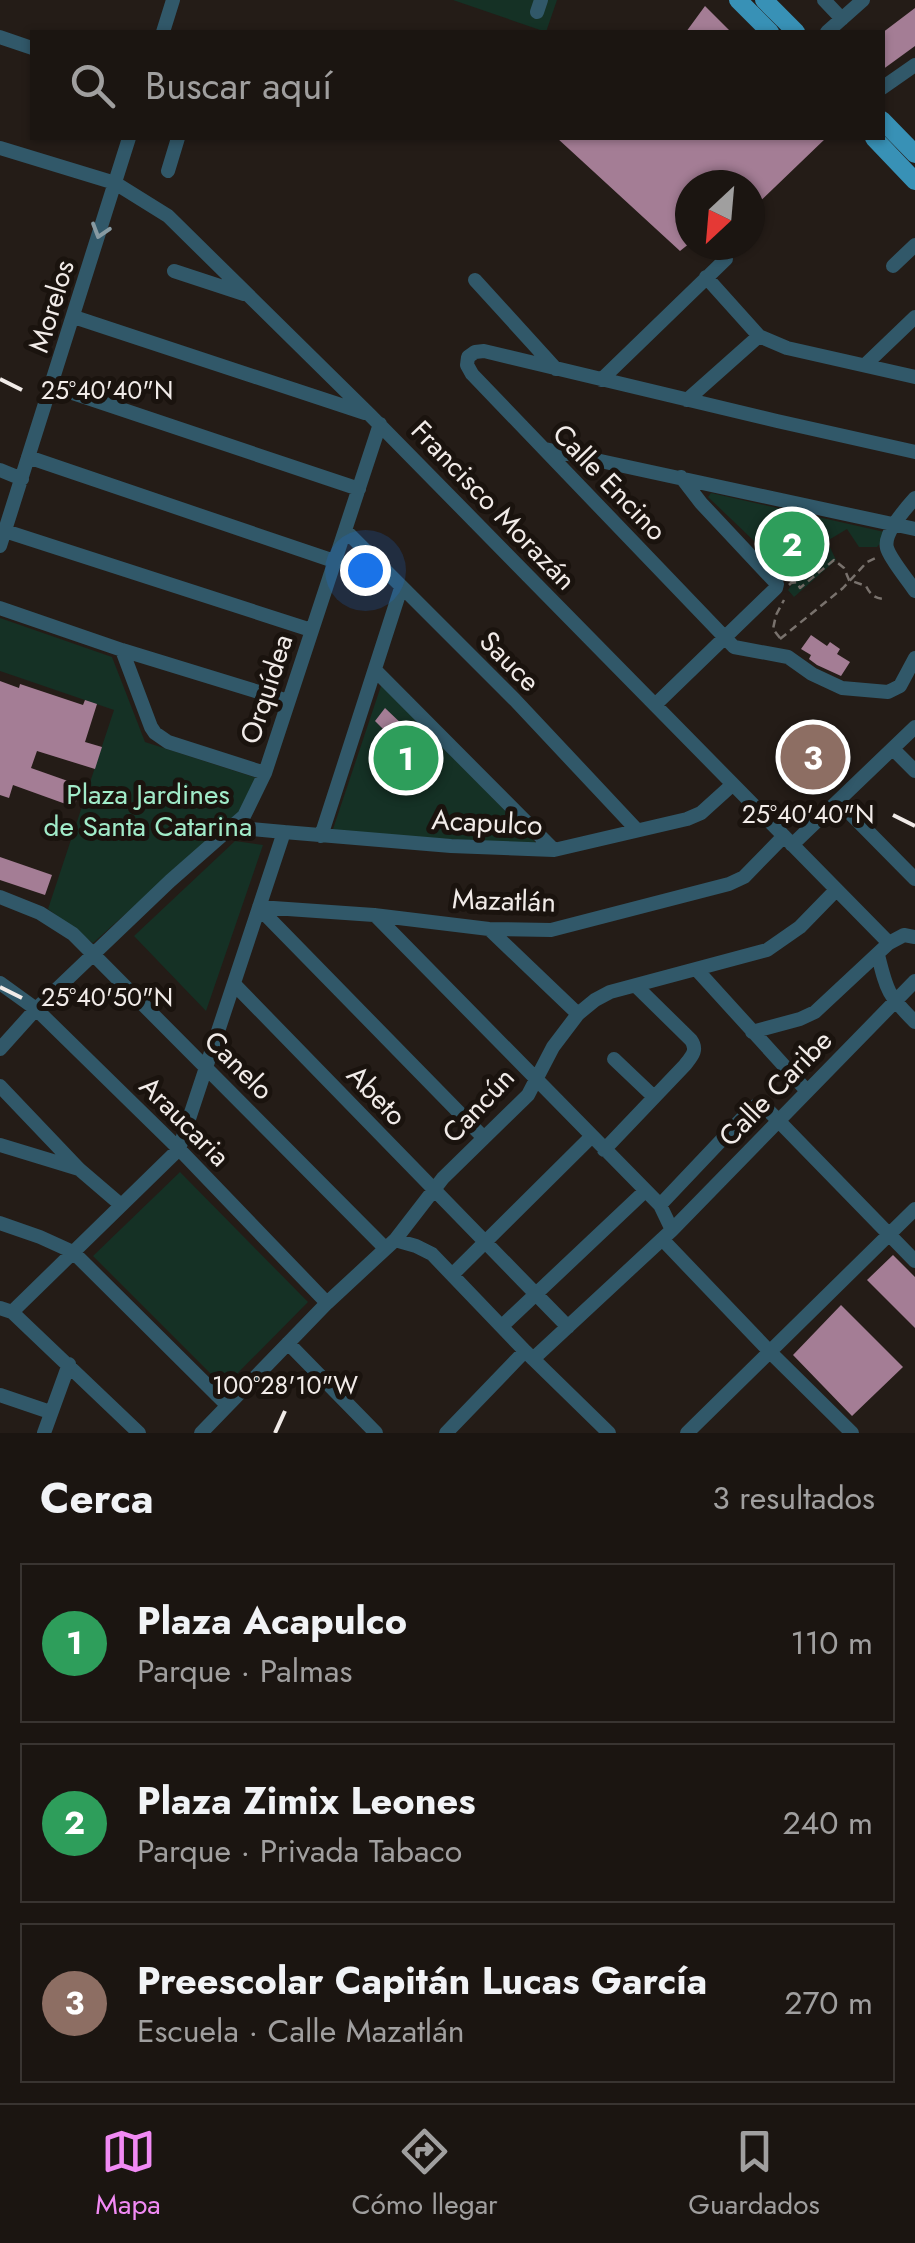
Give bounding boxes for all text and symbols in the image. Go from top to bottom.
search box [30,30,885,140]
icon: search [65,58,120,113]
text: Buscar aquí [145,58,332,113]
north arrow [675,170,765,260]
one-way arrow [92,221,112,238]
street label: Morelos [18,255,85,357]
text: 25°40'40"N [41,372,173,408]
street label: Francisco Morazán [402,411,586,600]
street label: Calle Encino [543,414,676,550]
pin: 2 [760,506,824,582]
your location [340,545,391,596]
street label: Sauce [470,622,549,701]
street label: Orquídea [230,629,303,749]
pin: 1 [374,720,438,796]
pin: 3 [780,720,846,794]
park label: Plaza Jardines de Santa Catarina [44,774,252,847]
text: 25°40'40"N [742,796,874,832]
street label: Acapulco [430,799,544,846]
street label: Mazatlán [451,878,557,923]
text: 25°40'50"N [41,979,173,1015]
street label: Canelo [195,1021,283,1109]
street label: Calle Caribe [709,1021,842,1156]
street label: Abeto [337,1056,416,1135]
street label: Cancún [433,1058,524,1152]
street label: Araucaria [130,1067,239,1176]
text: 100°28'10"W [212,1367,358,1403]
text: Cerca [40,1468,154,1529]
text: 3 resultados [712,1475,875,1521]
text: Plaza Acapulco [137,1593,407,1648]
text: 1 [66,1620,83,1666]
text: 110 m [790,1620,873,1666]
text: Parque · Palmas [137,1648,352,1694]
text: Plaza Zimix Leones [137,1773,476,1828]
text: 2 [64,1800,85,1846]
text: 240 m [782,1800,873,1846]
text: Parque · Privada Tabaco [137,1828,462,1874]
text: Preescolar Capitán Lucas García [137,1953,707,2008]
text: 3 [65,1980,84,2026]
text: 270 m [784,1980,873,2026]
text: Escuela · Calle Mazatlán [137,2008,465,2054]
tab: Mapa [95,2124,161,2225]
tab: Cómo llegar [351,2124,498,2225]
tab: Guardados [688,2124,820,2225]

